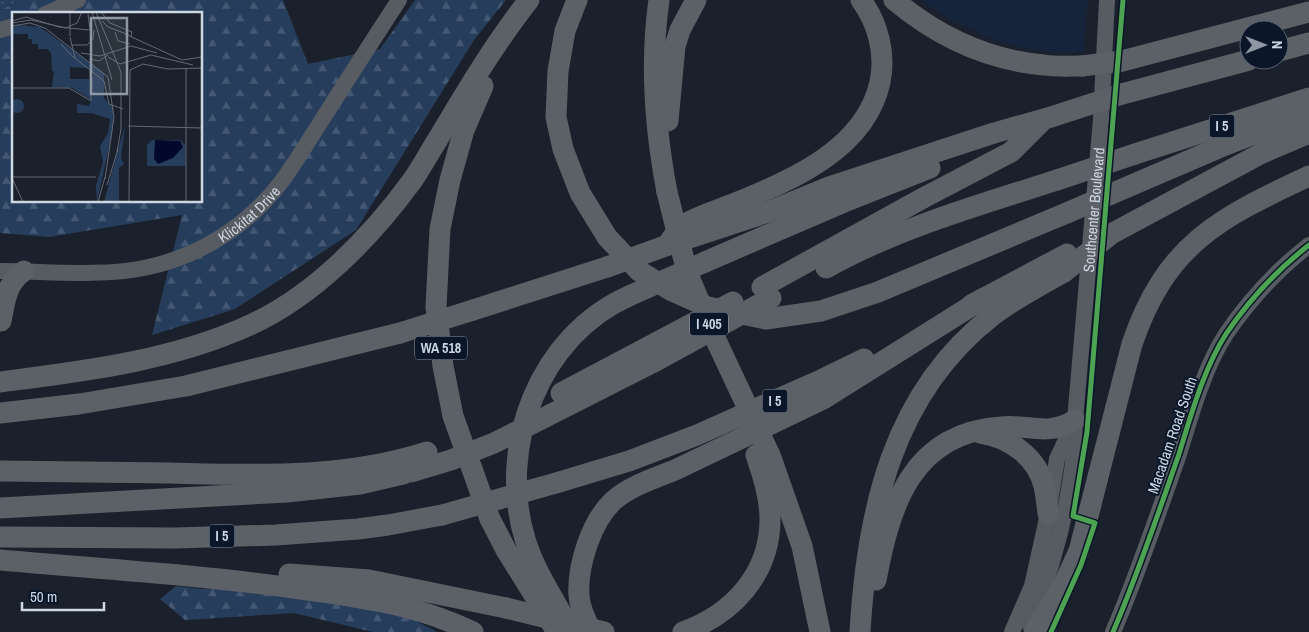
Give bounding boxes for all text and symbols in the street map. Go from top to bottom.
inset map [12,12,202,202]
north arrow [1239,20,1289,70]
text: N [1268,41,1286,49]
road number: I 5 [1210,114,1234,138]
street label: Southcenter Boulevard [1077,147,1109,273]
street label: Klickitat Drive [214,181,285,247]
road number: I 405 [690,312,728,336]
road number: WA 518 [415,336,467,359]
street label: Macadam Road South [1142,374,1202,496]
road number: I 5 [762,390,788,412]
road number: I 5 [210,524,234,548]
scale bar [22,580,105,612]
text: 50 m [30,586,57,607]

